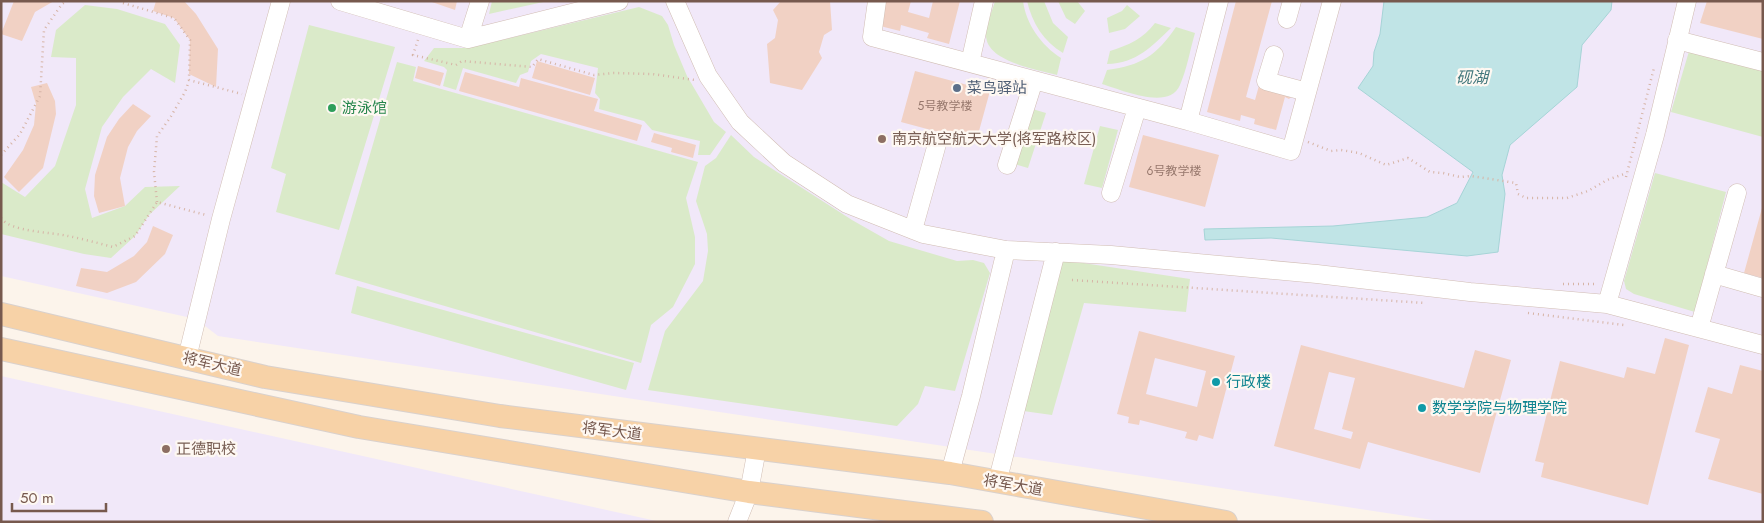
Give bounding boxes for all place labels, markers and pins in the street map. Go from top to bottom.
place label: 菜鸟驿站 [967,77,1027,99]
marker: 菜鸟驿站 [951,82,963,94]
place label: 游泳馆 [342,97,387,119]
marker: 游泳馆 [326,102,338,114]
place label: 南京航空航天大学(将军路校区) [892,128,1096,150]
marker: 南京航空航天大学(将军路校区) [876,133,888,145]
place label: 行政楼 [1226,371,1271,393]
marker: 行政楼 [1210,376,1222,388]
place label: 数学学院与物理学院 [1432,397,1567,419]
marker: 数学学院与物理学院 [1416,402,1428,414]
place label: 正德职校 [176,438,236,460]
marker: 正德职校 [160,443,172,455]

